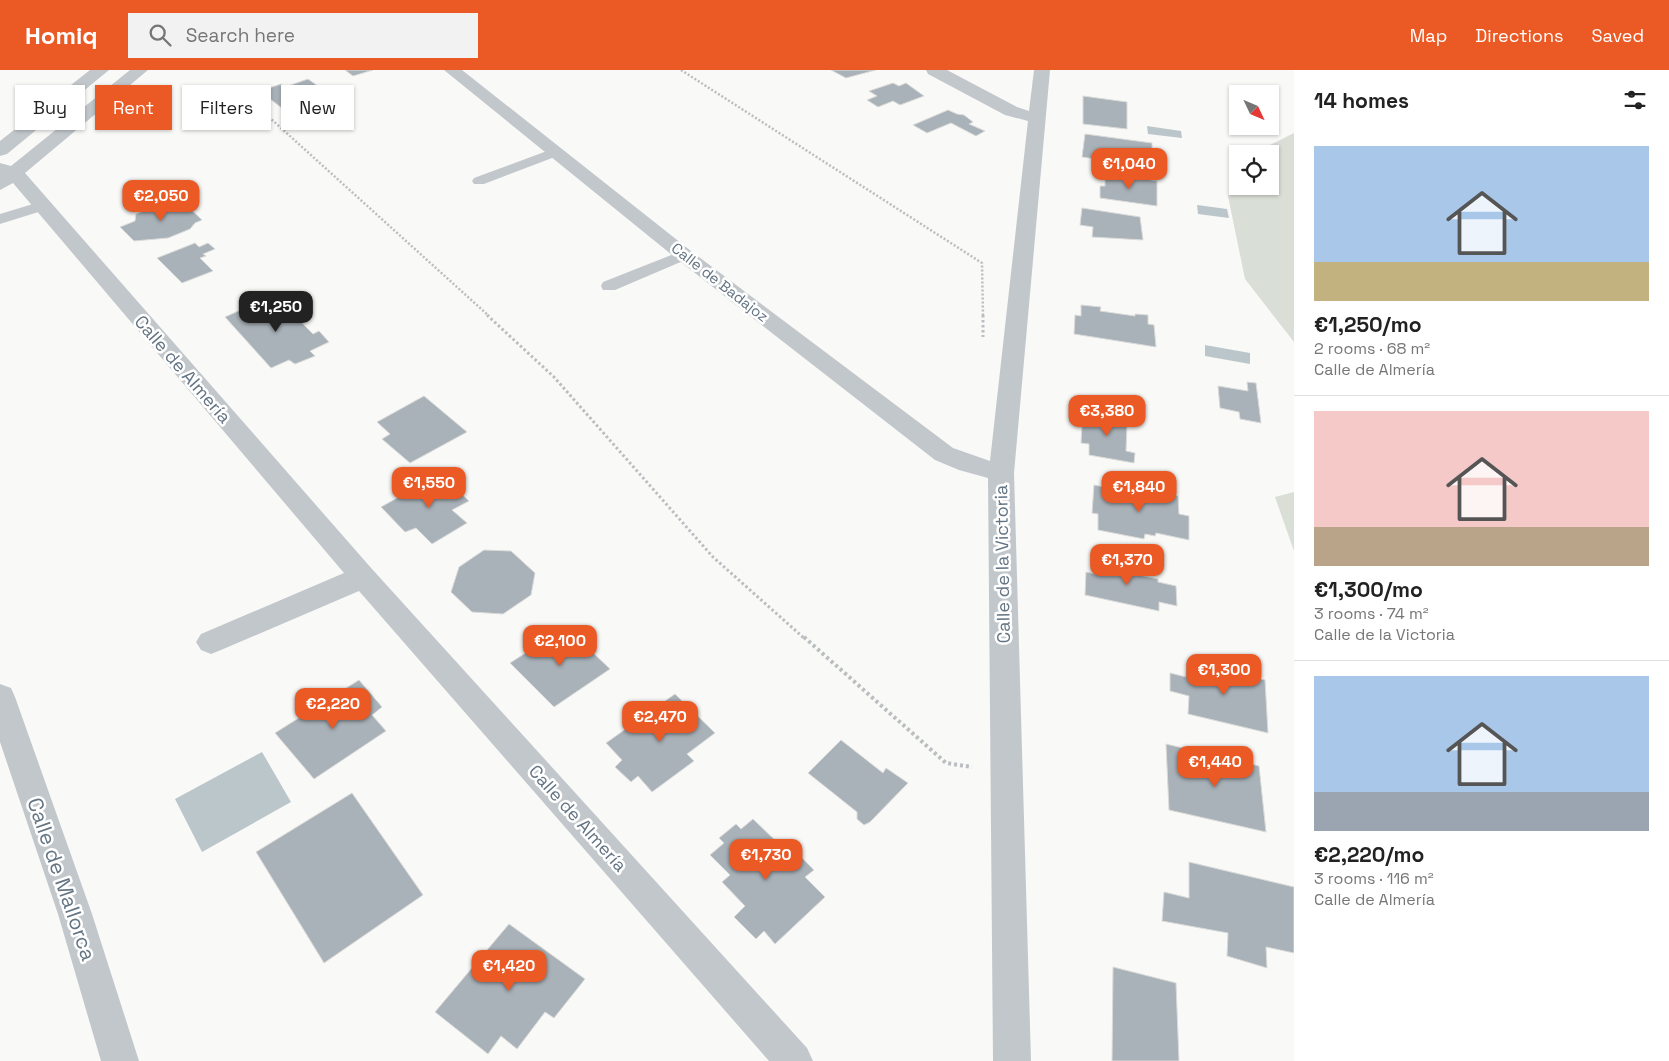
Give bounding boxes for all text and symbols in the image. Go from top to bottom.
search box [128,13,478,58]
text: Homiq [25,20,98,51]
icon: search [146,21,174,49]
text: Search here [186,23,295,48]
text: Map [1410,24,1447,47]
text: Directions [1475,24,1564,47]
text: Saved [1592,24,1644,47]
chip: Buy [15,85,85,130]
chip: Rent [95,85,172,130]
chip: Filters [182,85,271,130]
chip: New [281,85,354,130]
north arrow [1229,85,1279,135]
map controls [1229,85,1279,195]
icon: filters [1621,86,1649,114]
text: 14 homes [1314,87,1409,114]
button: locate [1229,145,1279,195]
pin: €1,040 [1088,148,1170,190]
text: €1,040 [1102,153,1156,174]
icon: home [1437,178,1527,268]
pin: €2,050 [120,180,202,222]
text: €2,050 [133,185,189,206]
street label: Calle de Badajoz [668,238,772,326]
pin: €1,250 [235,290,317,333]
text: €1,250 [250,296,302,317]
street label: Calle de Almería [130,310,236,428]
text: €1,250/mo [1314,311,1422,338]
text: 2 rooms · 68 m² [1314,338,1430,359]
text: Calle de Almería [1314,359,1435,380]
pin: €3,380 [1066,394,1148,437]
text: €3,380 [1080,400,1134,421]
icon: home [1437,444,1527,534]
pin: €1,550 [388,466,470,509]
pin: €1,840 [1098,470,1180,513]
text: €1,550 [403,472,455,493]
text: €1,840 [1113,476,1165,497]
street label: Calle de la Victoria [989,484,1015,644]
pin: €1,370 [1086,544,1168,586]
text: €1,370 [1101,549,1153,570]
text: €1,300/mo [1314,576,1423,603]
text: 3 rooms · 74 m² [1314,603,1429,624]
pin: €2,100 [519,624,601,667]
text: Calle de la Victoria [1314,624,1455,645]
text: €2,100 [534,630,586,651]
pin: €1,300 [1183,654,1265,696]
text: €1,300 [1197,659,1251,680]
pin: €2,220 [292,688,374,730]
text: €2,220 [306,693,360,714]
pin: €2,470 [619,700,701,743]
text: €2,470 [633,706,687,727]
icon: home [1437,709,1527,799]
pin: €1,440 [1174,746,1256,788]
text: €1,440 [1188,751,1242,772]
street label: Calle de Almería [524,760,632,876]
street label: Calle de Mallorca [21,794,103,964]
pin: €1,730 [725,838,807,881]
text: €2,220/mo [1314,841,1424,868]
text: €1,730 [740,844,792,865]
text: 3 rooms · 116 m² [1314,868,1434,889]
text: Calle de Almería [1314,889,1435,910]
pin: €1,420 [468,950,550,992]
text: €1,420 [483,955,535,976]

